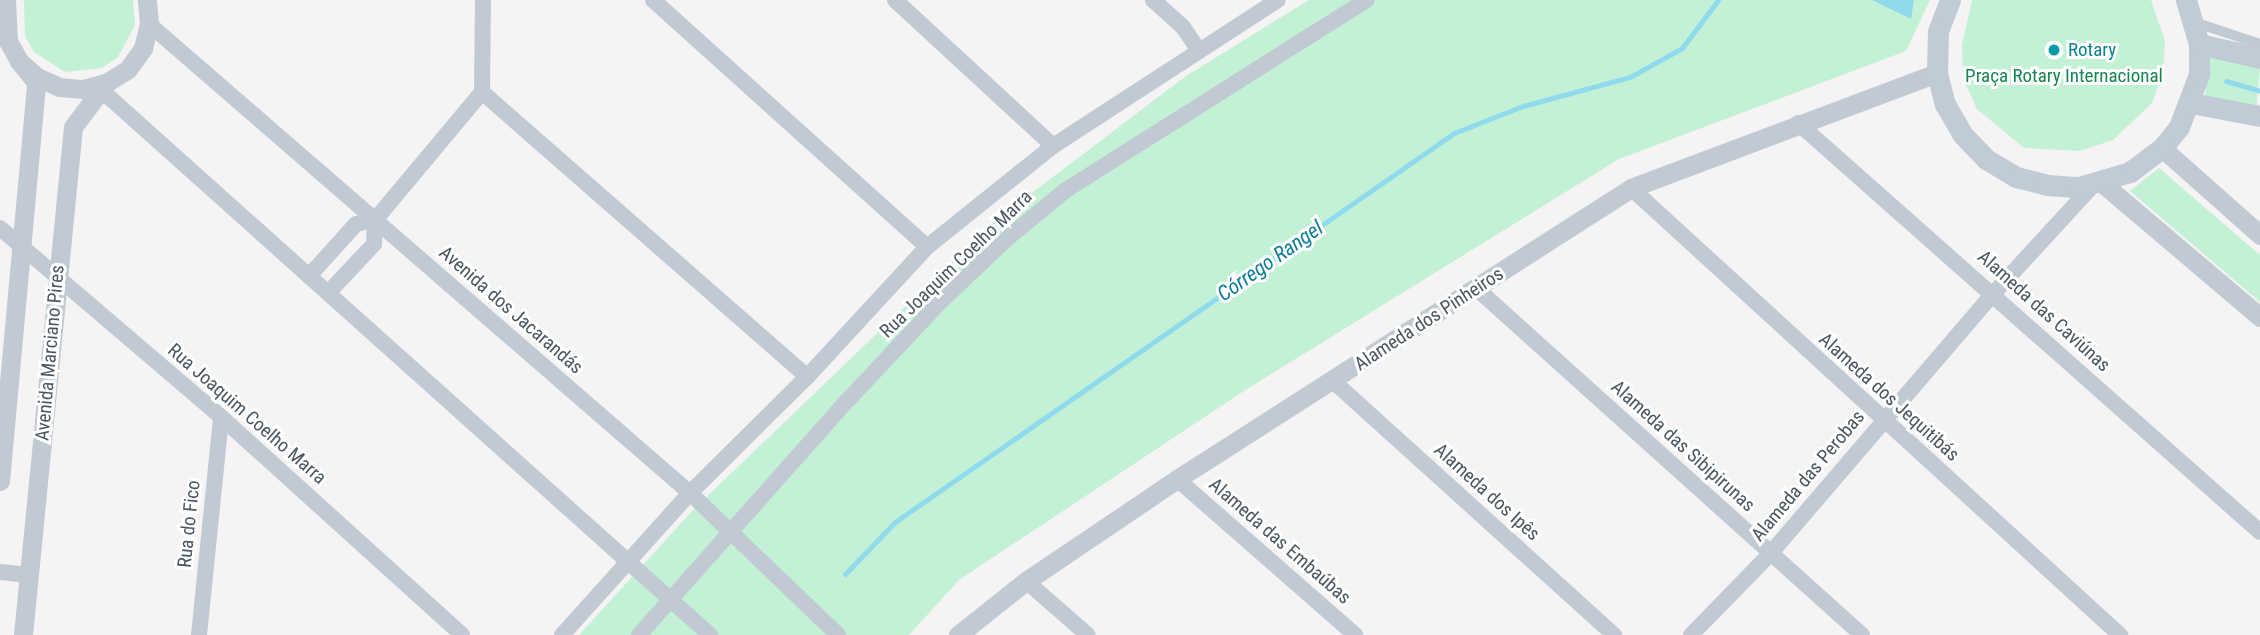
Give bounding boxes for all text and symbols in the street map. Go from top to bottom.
place label: Rotary [2068,39,2116,61]
marker: Rotary [2046,42,2062,58]
park label: Praça Rotary Internacional [1965,65,2163,87]
street label: Rua Joaquim Coelho Marra [875,185,1037,343]
water label: Córrego Rangel [1212,215,1328,307]
street label: Avenida dos Jacarandás [434,241,588,379]
street label: Alameda das Caviúnas [1973,246,2115,376]
street label: Alameda dos Pinheiros [1350,262,1508,376]
street label: Avenida Marciano Pires [31,264,69,442]
street label: Alameda dos Jequitibás [1814,328,1964,466]
street label: Rua Joaquim Coelho Marra [163,339,331,489]
street label: Alameda das Sibipirunas [1606,375,1760,517]
street label: Alameda das Perobas [1747,406,1869,546]
street label: Alameda dos Ipês [1430,439,1544,545]
street label: Alameda das Embaúbas [1204,473,1356,609]
street label: Rua do Fico [173,479,205,569]

